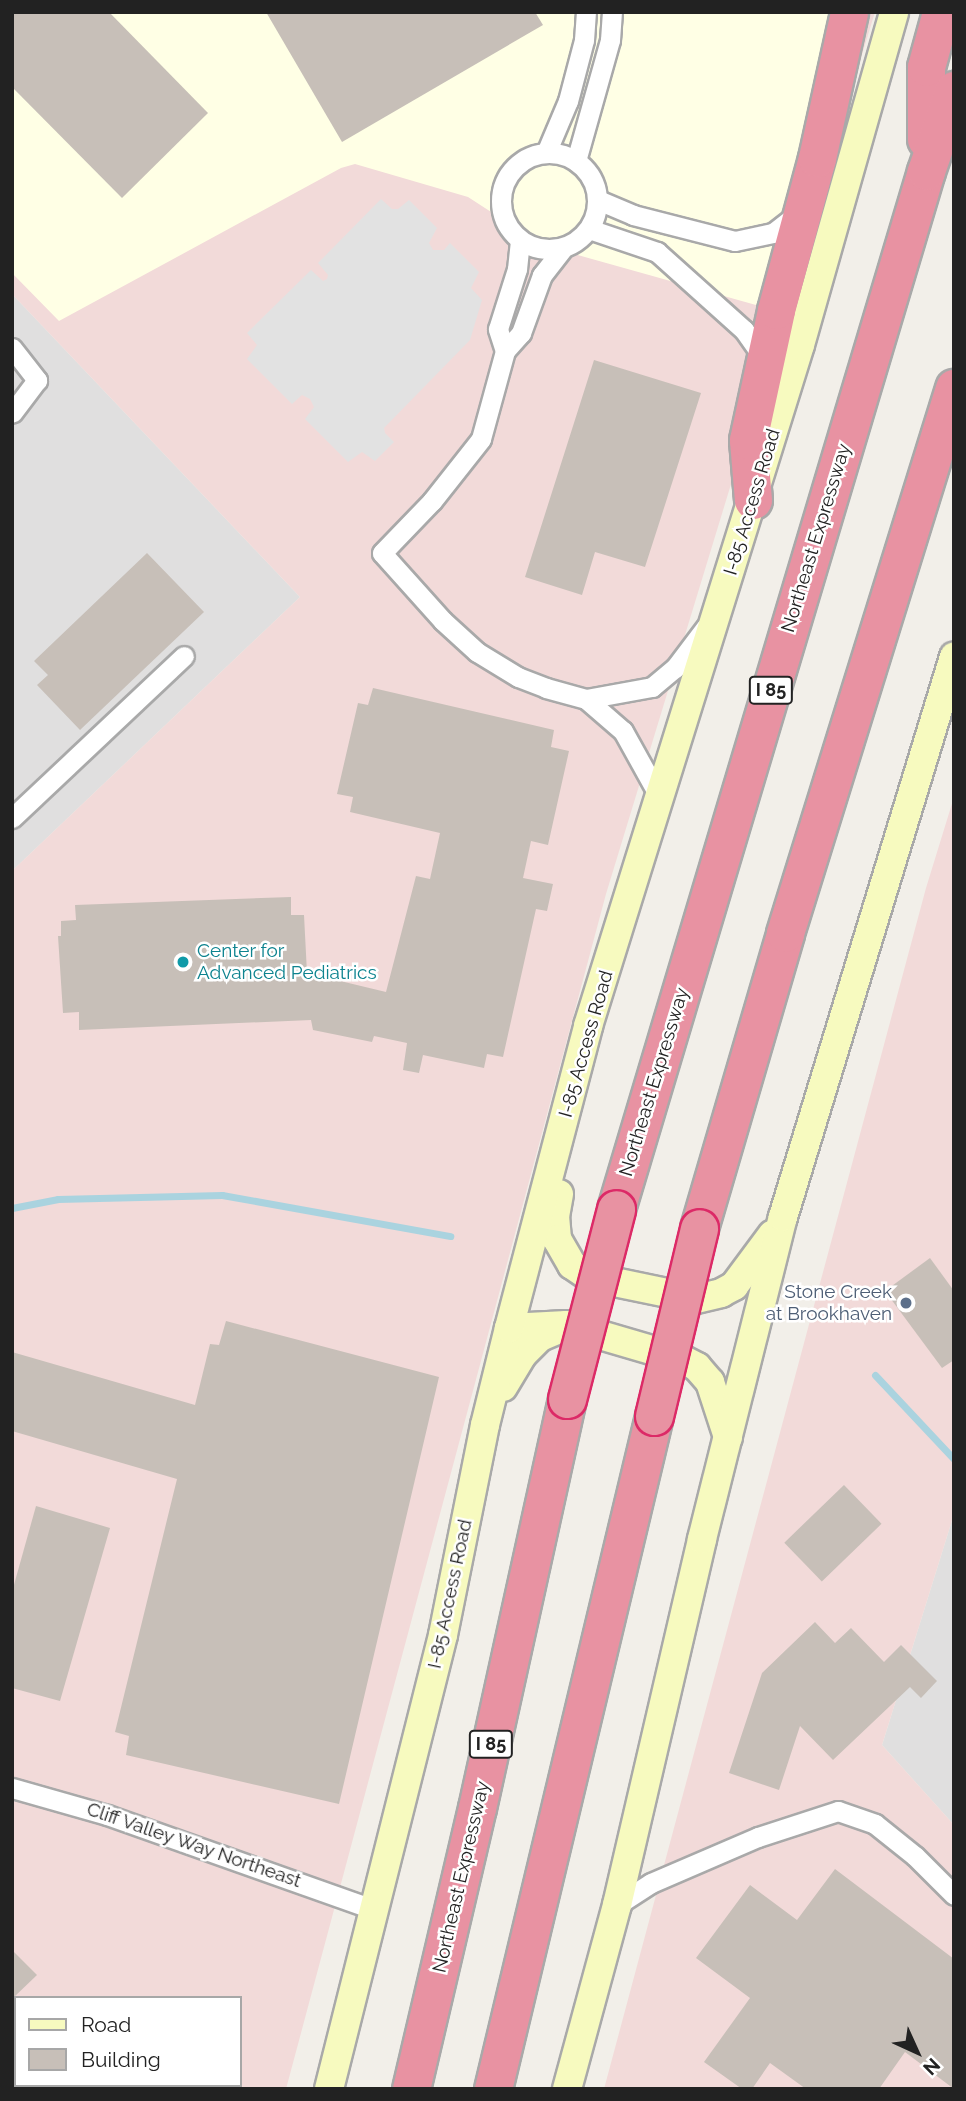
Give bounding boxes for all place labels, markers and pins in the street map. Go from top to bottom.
place label: Center for Advanced Pediatrics [197,940,377,984]
marker: Center for Advanced Pediatrics [175,954,191,970]
place label: Stone Creek at Brookhaven [766,1281,892,1325]
marker: Stone Creek at Brookhaven [898,1295,914,1311]

